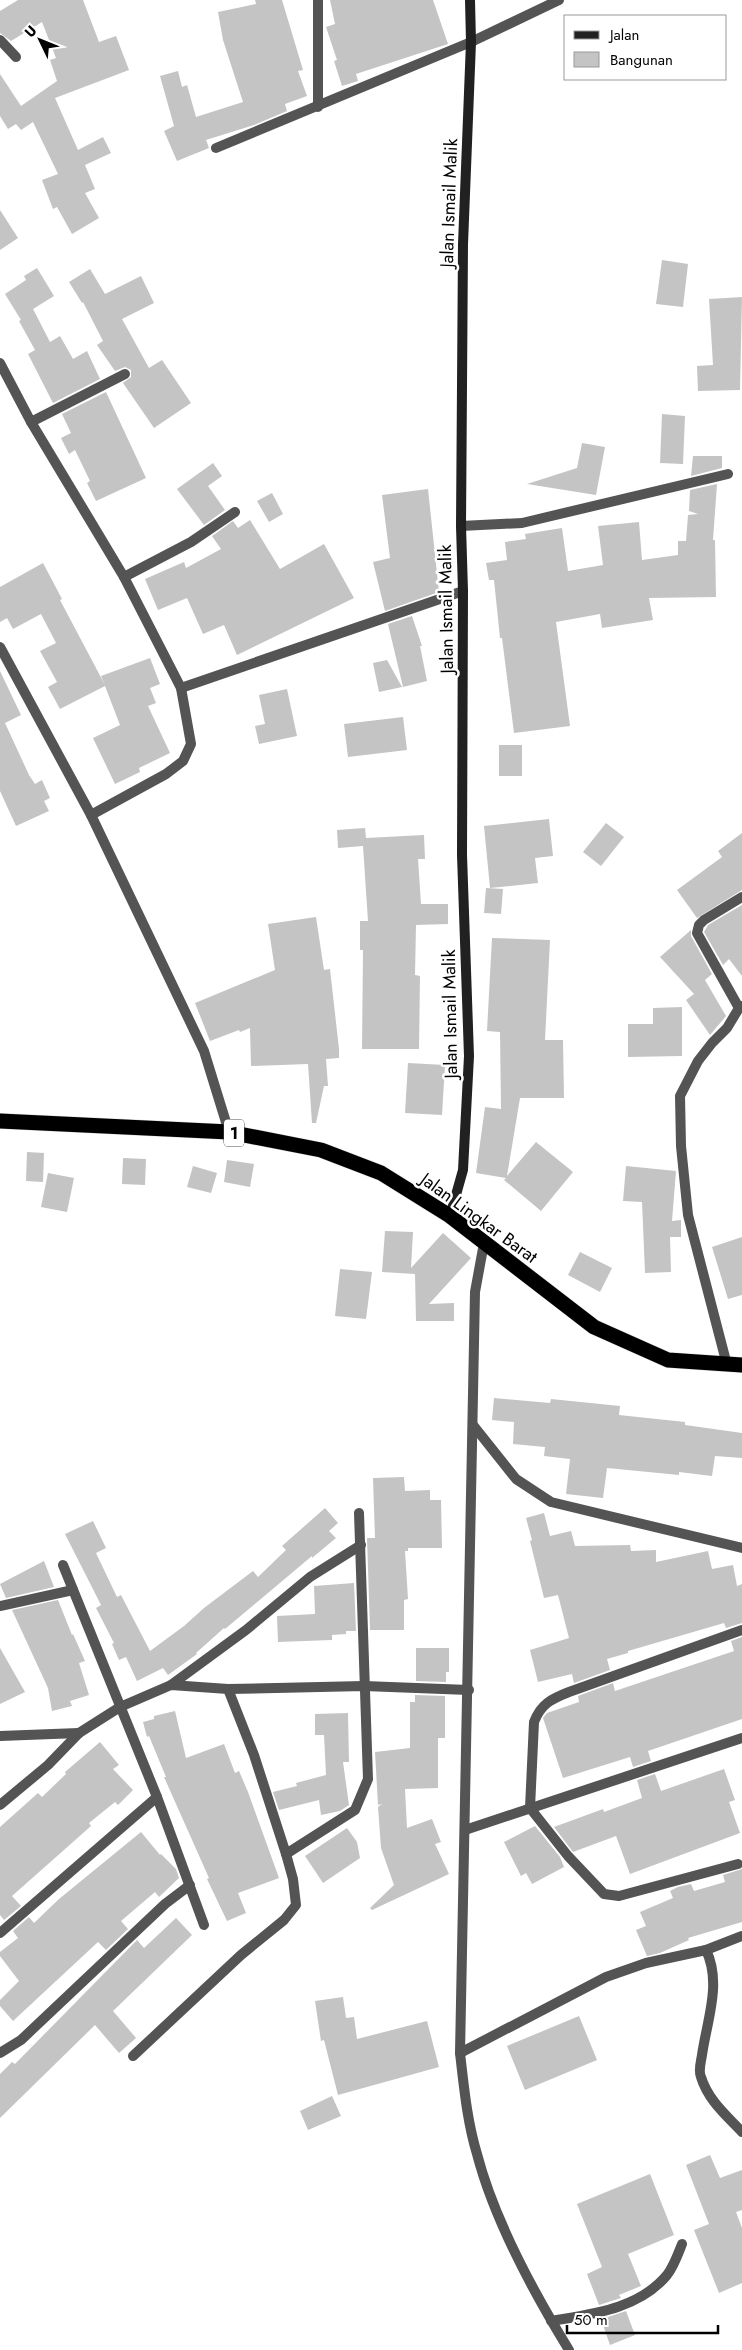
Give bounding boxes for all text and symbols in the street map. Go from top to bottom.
north arrow [15,15,65,65]
legend [564,15,727,80]
text: U [20,21,41,42]
text: Jalan [608,24,639,46]
text: Bangunan [610,49,673,71]
street label: Jalan Ismail Malik [434,138,464,270]
street label: Jalan Ismail Malik [432,544,460,676]
street label: Jalan Ismail Malik [436,949,464,1081]
road number: 1 [224,1120,244,1146]
street label: Jalan Lingkar Barat [413,1165,543,1270]
scale bar [567,2302,718,2334]
text: 50 m [574,2309,608,2331]

